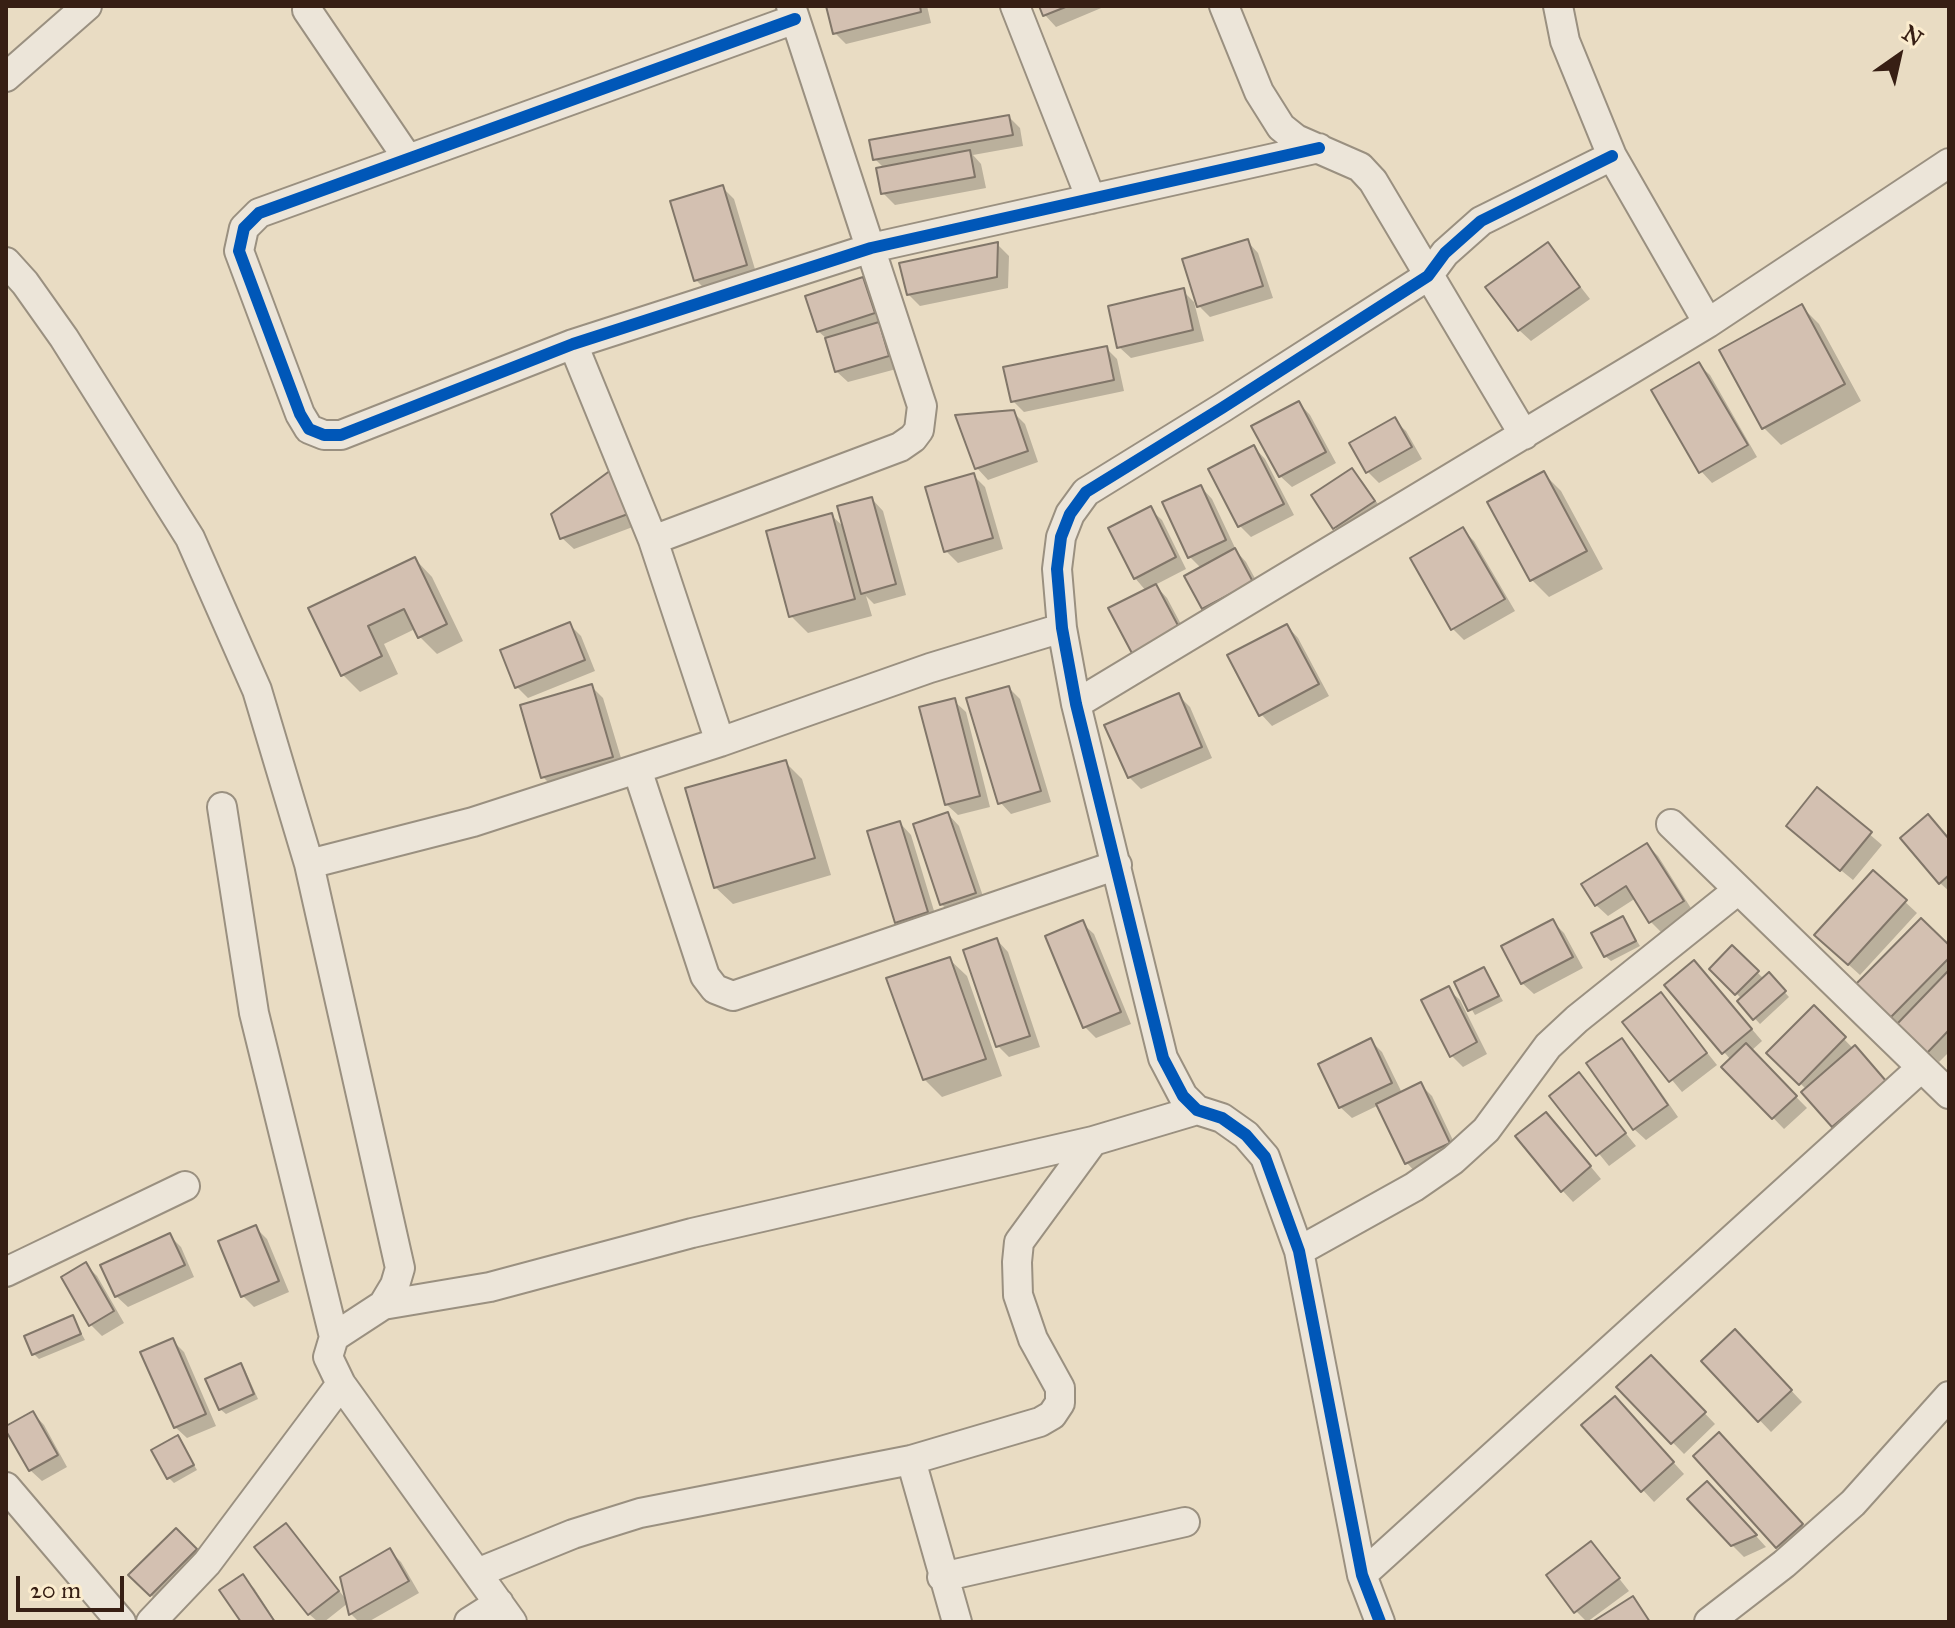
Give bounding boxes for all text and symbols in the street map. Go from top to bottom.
north arrow [1859,16,1939,96]
text: N [1897,19,1928,52]
scale bar [20,1560,128,1610]
text: 20 m [30,1575,81,1605]

